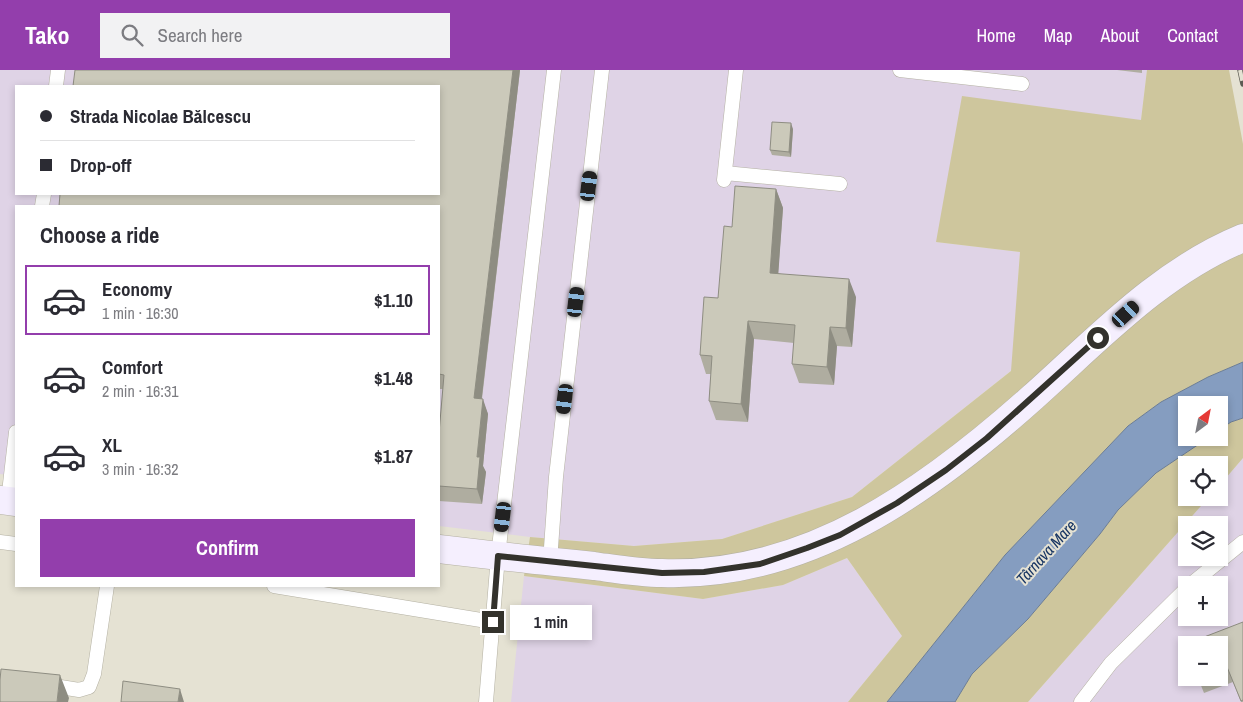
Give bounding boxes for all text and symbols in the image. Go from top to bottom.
search box [100,13,450,58]
text: Tako [25,19,70,51]
icon: search [118,21,146,49]
text: Search here [158,22,242,48]
text: Home [976,23,1016,48]
text: Map [1044,23,1073,48]
text: About [1101,23,1139,48]
text: Contact [1167,23,1218,48]
text: Strada Nicolae Bălcescu [70,103,251,129]
text: Drop-off [70,152,131,178]
car [579,170,598,202]
text: Choose a ride [40,220,159,250]
text: Economy [102,276,172,302]
icon: car [42,278,87,323]
car [566,286,585,318]
text: $1.10 [374,287,413,313]
car [1109,298,1142,330]
text: 1 min · 16:30 [102,302,179,324]
route start [1087,327,1109,349]
text: Comfort [102,354,163,380]
icon: car [42,356,87,401]
text: $1.48 [374,365,413,391]
text: 2 min · 16:31 [102,380,179,402]
car [555,383,574,415]
north arrow [1178,396,1228,446]
map controls [1178,396,1228,686]
text: XL [102,432,122,458]
icon: car [42,434,87,479]
text: $1.87 [374,443,413,469]
button: locate [1178,456,1228,506]
text: 3 min · 16:32 [102,458,179,480]
car [493,501,512,533]
water label: Târnava Mare [1011,515,1081,589]
button: layers [1178,516,1228,566]
button: Confirm [40,519,415,577]
button: + [1178,576,1228,626]
callout: 1 min [510,604,593,640]
route end [482,611,504,633]
text: 1 min [534,611,568,633]
button: − [1178,636,1228,686]

